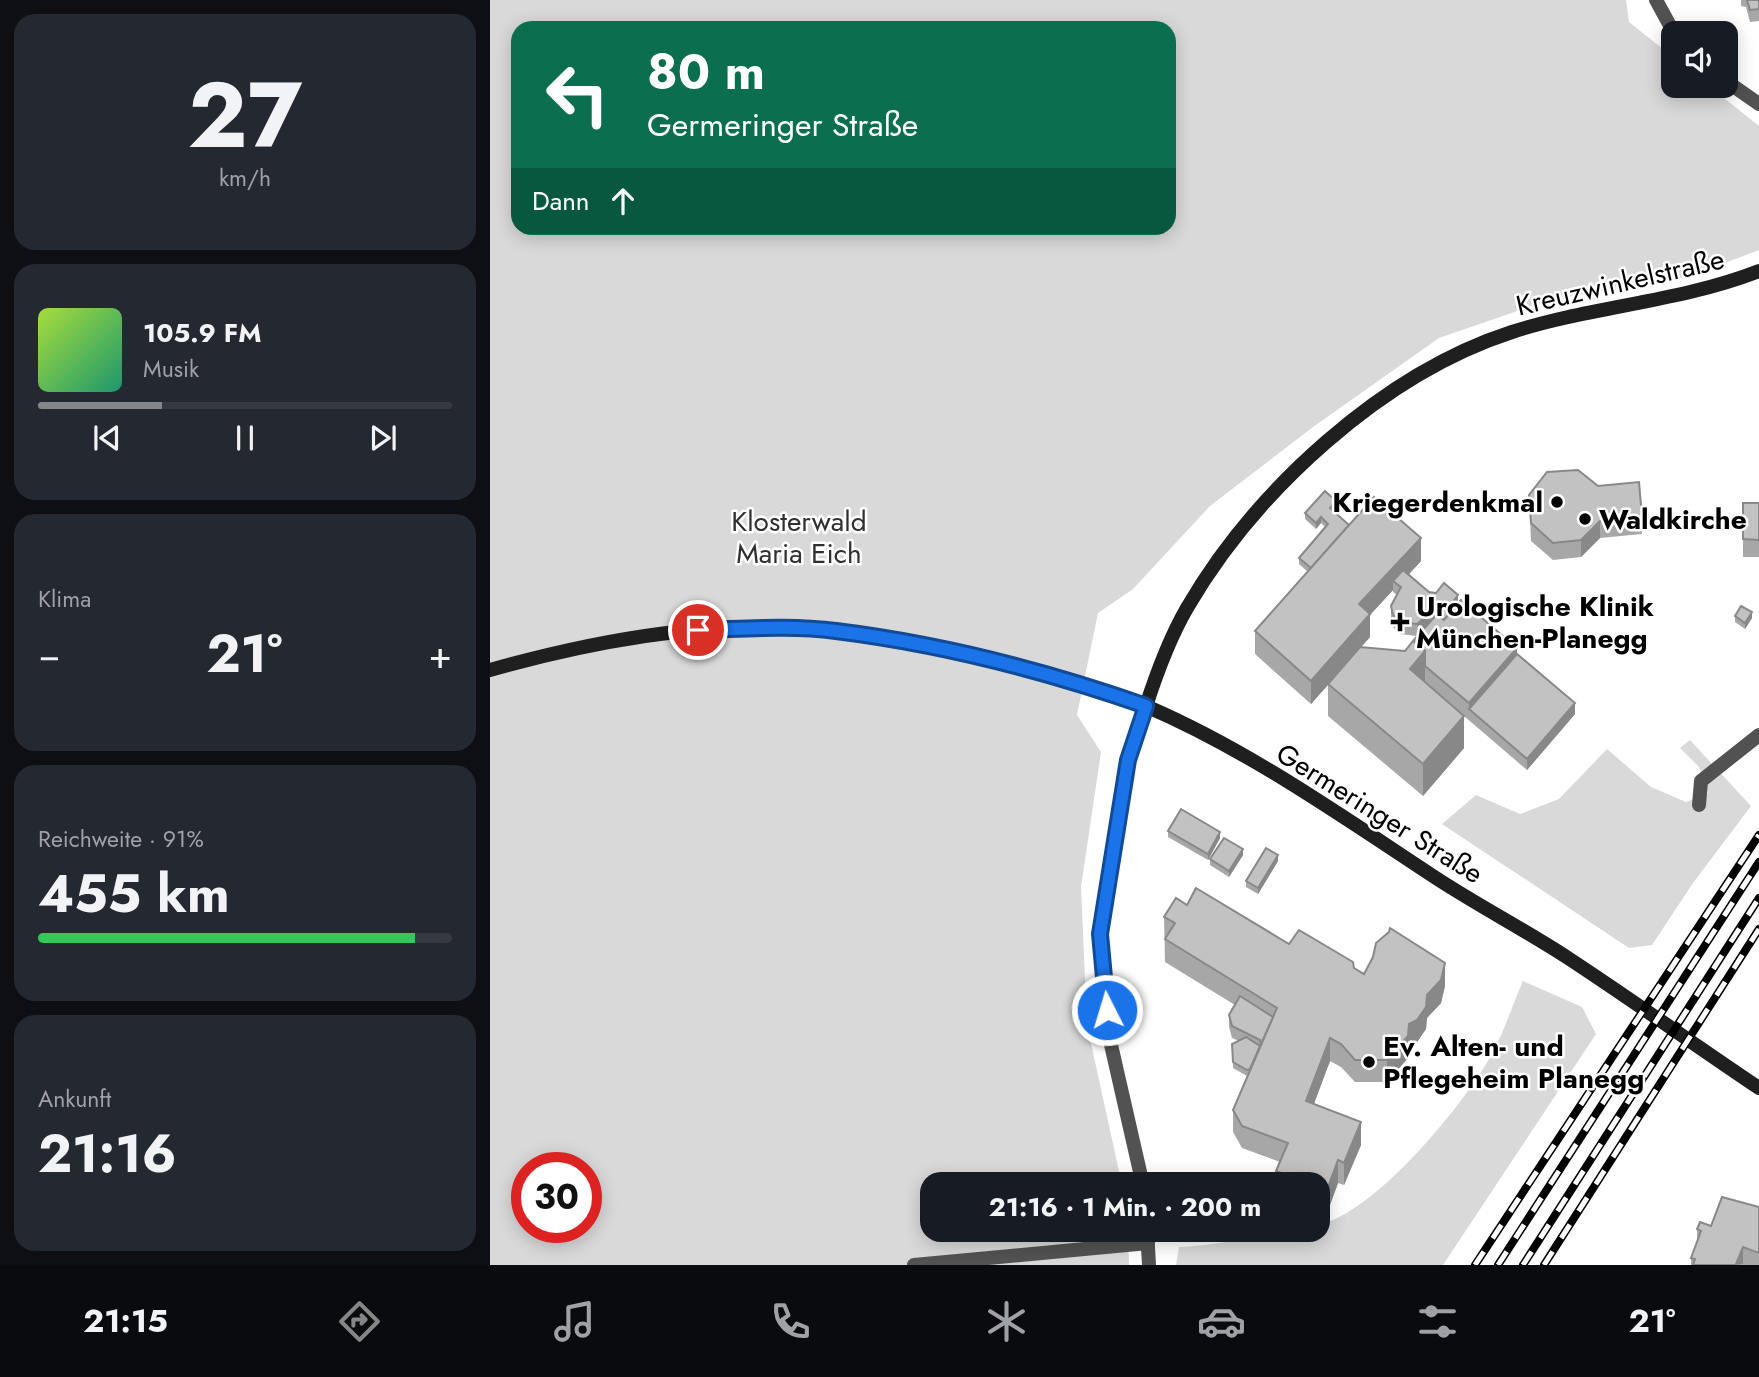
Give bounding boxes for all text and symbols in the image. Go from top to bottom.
map controls [1661,21,1738,98]
button: sound [1661,21,1738,98]
text: 80 m [647,37,765,107]
icon: left [532,49,623,140]
text: 27 [188,50,302,181]
text: Germeringer Straße [647,102,918,148]
text: km/h [219,161,271,195]
text: Dann [532,182,590,220]
icon: ahead [604,182,642,220]
street label: Kreuzwinkelstraße [1512,239,1728,326]
text: 105.9 FM [143,314,261,352]
text: Musik [143,352,199,386]
icon: previous [88,419,126,457]
icon: pause [226,419,264,457]
icon: next [364,419,402,457]
place label: Kriegerdenkmal [1332,482,1543,523]
marker: Kriegerdenkmal [1549,494,1565,510]
place label: Waldkirche [1599,499,1747,540]
park label: Klosterwald Maria Eich [731,501,867,574]
marker: Waldkirche [1577,511,1593,527]
text: Klima [38,582,91,616]
place label: Urologische Klinik München-Planegg [1416,586,1654,659]
pin [668,600,728,660]
icon: arrive [679,611,717,649]
marker: Urologische Klinik München-Planegg [1390,612,1410,632]
text: 21° [207,616,283,692]
text: − [38,627,60,682]
text: + [429,627,452,682]
street label: Germeringer Straße [1268,733,1491,894]
text: Reichweite · 91% [38,822,204,856]
text: 455 km [38,856,230,932]
position arrow [1070,973,1144,1047]
place label: Ev. Alten- und Pflegeheim Planegg [1383,1026,1644,1099]
marker: Ev. Alten- und Pflegeheim Planegg [1361,1054,1377,1070]
text: Ankunft [38,1082,111,1116]
text: 21:16 [38,1116,177,1192]
speed limit sign: 30 [511,1152,602,1243]
text: 21:16 · 1 Min. · 200 m [989,1188,1261,1226]
icon: directions [335,1297,384,1346]
icon: music [550,1297,599,1346]
icon: phone [766,1297,815,1346]
icon: climate [982,1297,1031,1346]
icon: car [1197,1297,1246,1346]
icon: filters [1413,1297,1462,1346]
text: 21:15 [83,1298,168,1344]
text: 21° [1629,1298,1676,1344]

